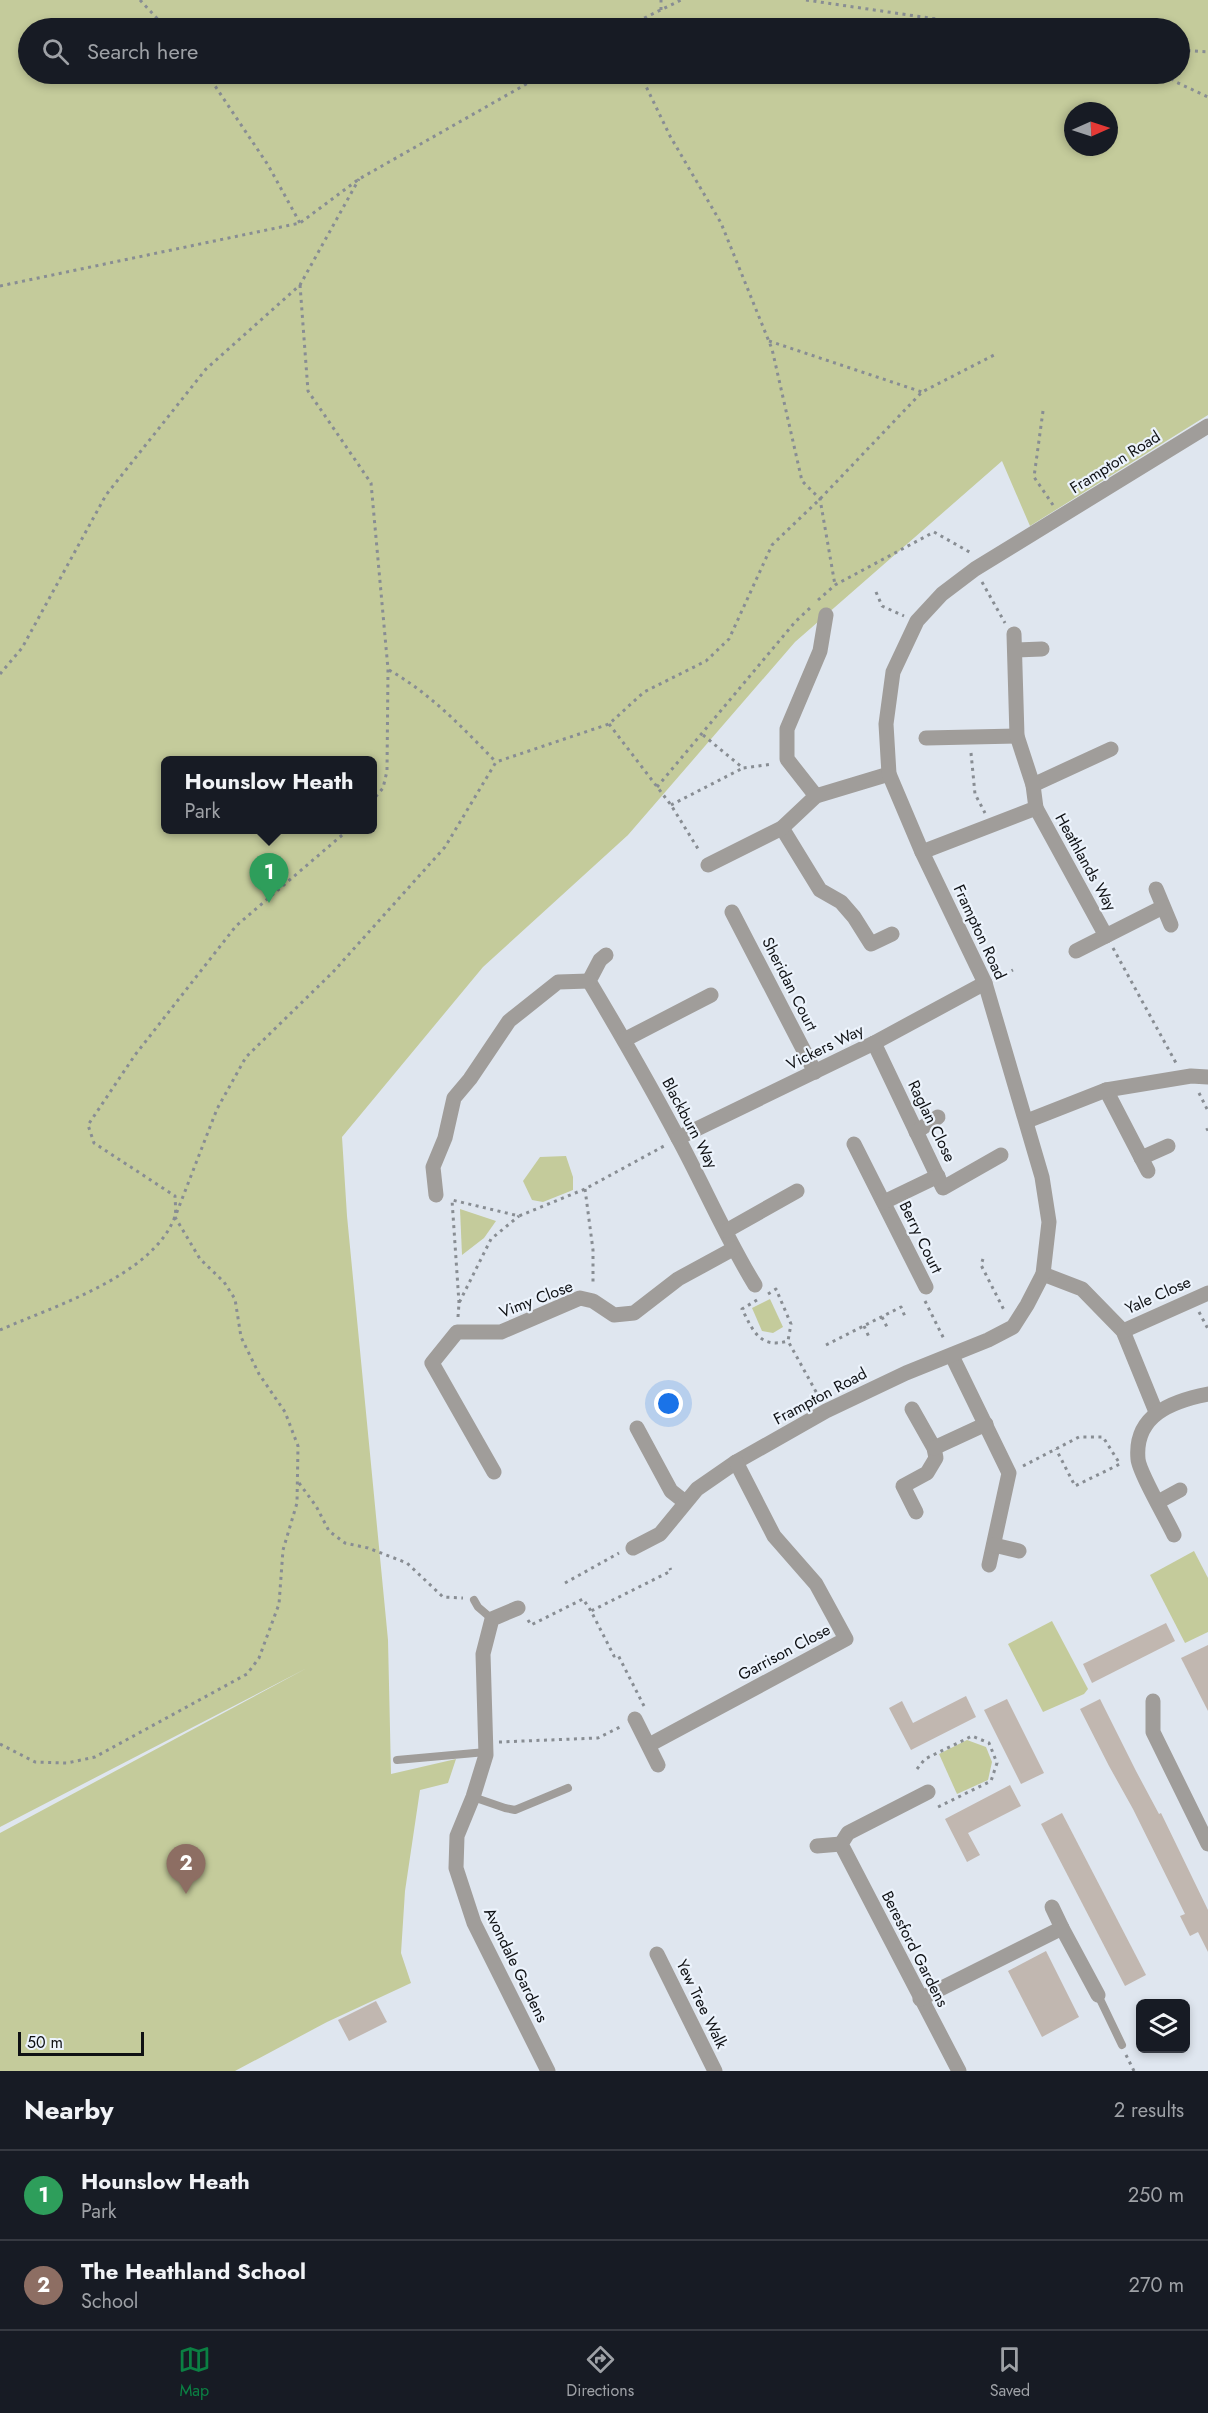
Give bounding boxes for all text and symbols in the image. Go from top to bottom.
search box [18,18,1190,84]
icon: search [39,35,72,68]
text: Search here [87,35,198,67]
north arrow [1064,102,1118,156]
street label: Frampton Road [1065,425,1165,499]
popup [161,756,377,834]
text: Hounslow Heath [185,765,353,797]
text: Park [185,797,220,826]
street label: Heathlands Way [1050,809,1123,916]
pin: 1 [250,854,288,903]
street label: Frampton Road [948,881,1012,983]
street label: Sheridan Court [756,933,824,1035]
street label: Vickers Way [783,1018,868,1076]
street label: Blackburn Way [656,1073,724,1173]
street label: Raglan Close [902,1076,962,1166]
street label: Berry Court [894,1197,948,1277]
street label: Yale Close [1121,1270,1195,1320]
street label: Vimy Close [496,1274,576,1324]
street label: Frampton Road [769,1362,871,1430]
your location [654,1389,683,1418]
street label: Garrison Close [734,1618,834,1686]
pin: 2 [166,1844,206,1894]
street label: Beresford Gardens [876,1887,954,2011]
street label: Avondale Gardens [478,1904,554,2026]
street label: Yew Tree Walk [671,1956,734,2053]
map controls [1136,1999,1190,2053]
button: layers [1136,1999,1190,2053]
scale bar [18,2029,144,2056]
text: 50 m [27,2031,63,2054]
text: Nearby [24,2091,113,2129]
text: 2 results [1114,2096,1184,2125]
text: Hounslow Heath [81,2165,250,2197]
text: 1 [38,2181,49,2210]
text: 250 m [1128,2181,1184,2210]
text: Park [81,2197,117,2226]
text: The Heathland School [81,2255,306,2287]
text: 2 [37,2271,50,2300]
text: 270 m [1129,2271,1184,2300]
text: School [81,2287,138,2316]
tab: Map [178,2343,211,2402]
tab: Directions [566,2343,634,2402]
tab: Saved [990,2343,1030,2402]

